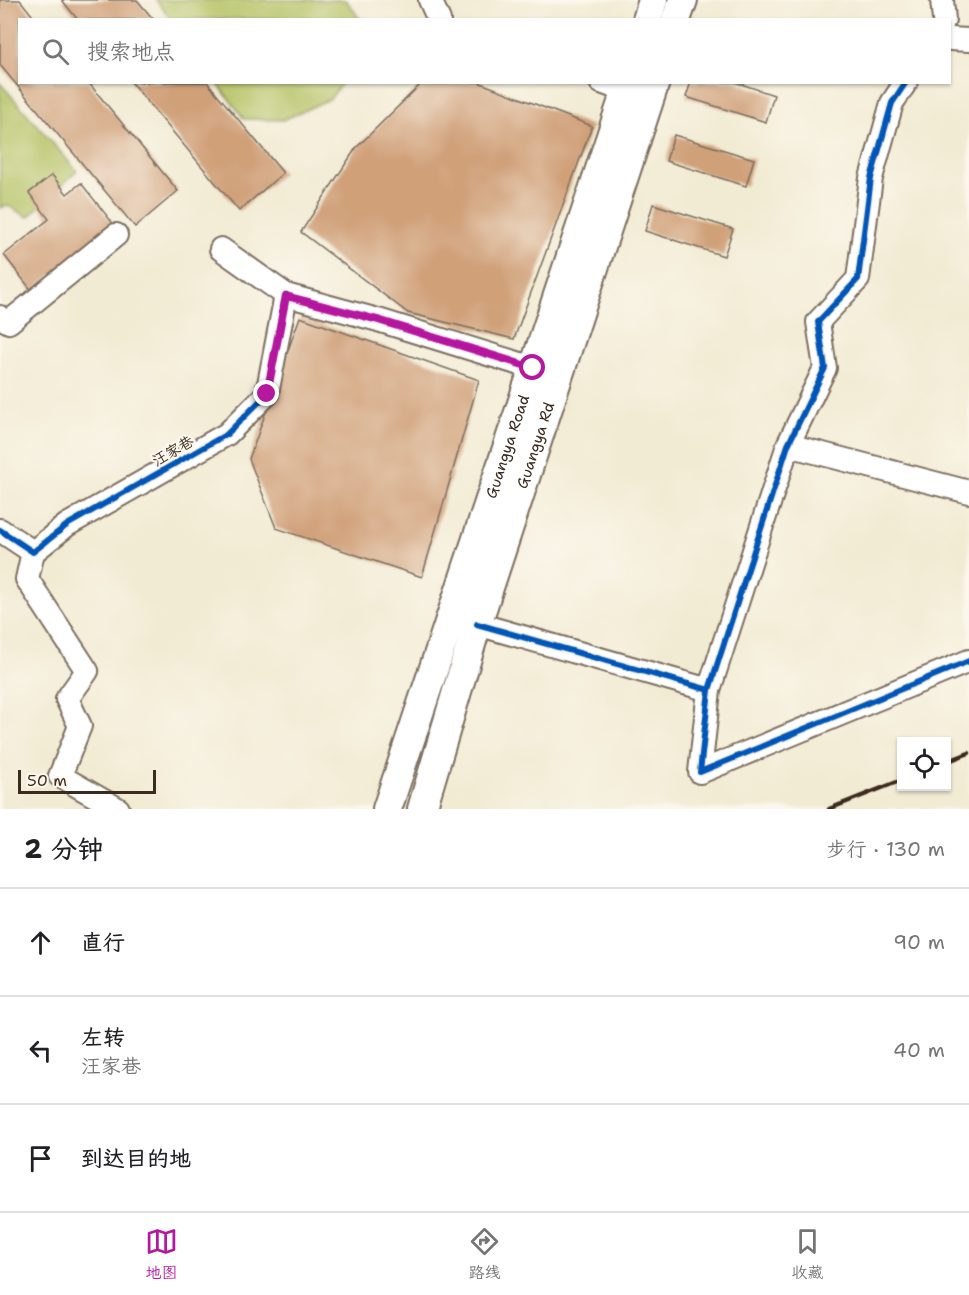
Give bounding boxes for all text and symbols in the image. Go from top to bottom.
search box [18,18,951,84]
icon: search [39,35,72,68]
text: 搜索地点 [87,37,175,66]
route start [519,354,545,380]
route end [253,380,279,406]
street label: Guangya Road [481,392,534,501]
street label: Guangya Rd [512,399,559,491]
street label: 汪家巷 [149,431,197,471]
map controls [897,737,951,791]
button: locate [897,737,951,791]
scale bar [18,767,156,794]
text: 50 m [27,770,67,791]
text: 2 分钟 [24,831,103,866]
text: 步行 · 130 m [827,836,945,862]
icon: ahead [24,926,57,959]
text: 直行 [81,928,125,957]
text: 90 m [893,929,945,955]
text: 左转 [81,1023,125,1052]
icon: left [24,1034,57,1067]
text: 40 m [893,1037,945,1063]
text: 汪家巷 [81,1053,141,1079]
icon: arrive [24,1142,57,1175]
text: 到达目的地 [81,1144,191,1173]
tab: 地图 [145,1225,178,1283]
tab: 路线 [468,1225,501,1283]
tab: 收藏 [791,1225,824,1283]

